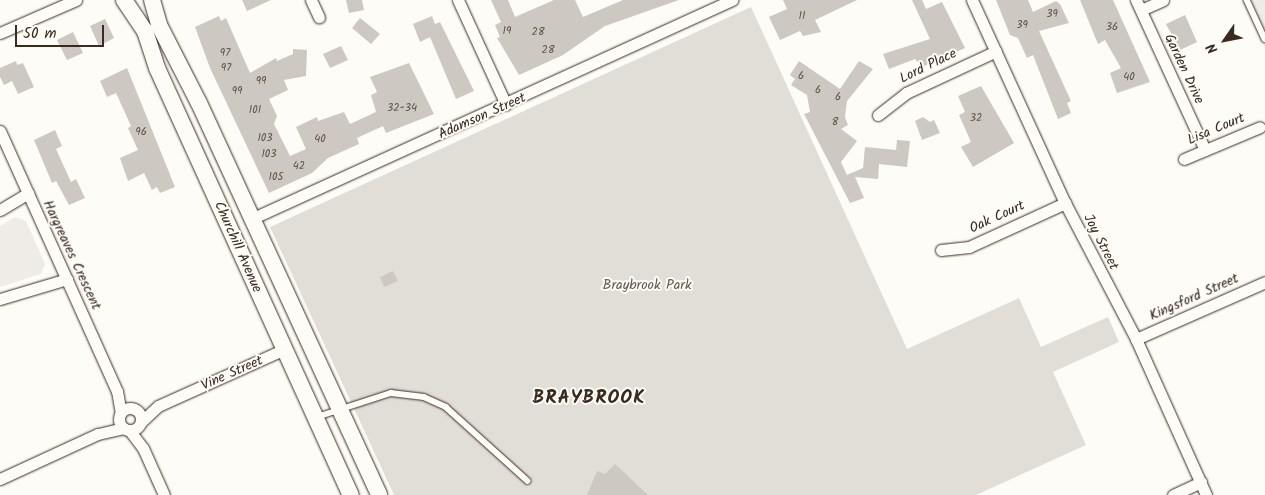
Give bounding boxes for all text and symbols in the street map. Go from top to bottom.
house number: 39 [1046,7,1058,21]
house number: 11 [799,9,805,23]
scale bar [18,15,106,47]
north arrow [1200,15,1250,65]
house number: 39 [1016,18,1028,32]
house number: 36 [1106,20,1118,34]
text: 50 m [23,22,57,46]
house number: 19 [503,24,511,38]
house number: 28 [531,25,545,39]
street label: Garden Drive [1160,31,1208,107]
text: N [1201,38,1224,58]
house number: 28 [541,43,555,57]
street label: Lord Place [897,45,959,87]
house number: 97 [220,46,230,60]
house number: 97 [221,61,231,75]
house number: 6 [798,69,804,83]
house number: 40 [1123,70,1135,84]
house number: 99 [256,74,266,88]
house number: 6 [815,83,821,97]
house number: 99 [232,84,242,98]
street label: Adamson Street [436,89,528,143]
house number: 6 [835,90,841,104]
house number: 32-34 [387,101,417,115]
house number: 101 [249,103,261,117]
street label: Lisa Court [1185,109,1247,149]
house number: 32 [970,111,982,125]
house number: 8 [832,115,838,129]
house number: 96 [135,125,147,139]
house number: 103 [257,131,273,145]
house number: 40 [314,132,326,146]
house number: 103 [261,147,277,161]
house number: 42 [293,159,305,173]
house number: 105 [269,170,283,184]
street label: Hargreaves Crescent [39,197,105,313]
street label: Oak Court [967,197,1027,237]
street label: Churchill Avenue [210,199,266,295]
street label: Joy Street [1080,211,1122,273]
street label: Kingsford Street [1147,270,1241,324]
park label: Braybrook Park [603,277,691,293]
street label: Vine Street [199,352,265,394]
district label: BRAYBROOK [531,388,647,410]

